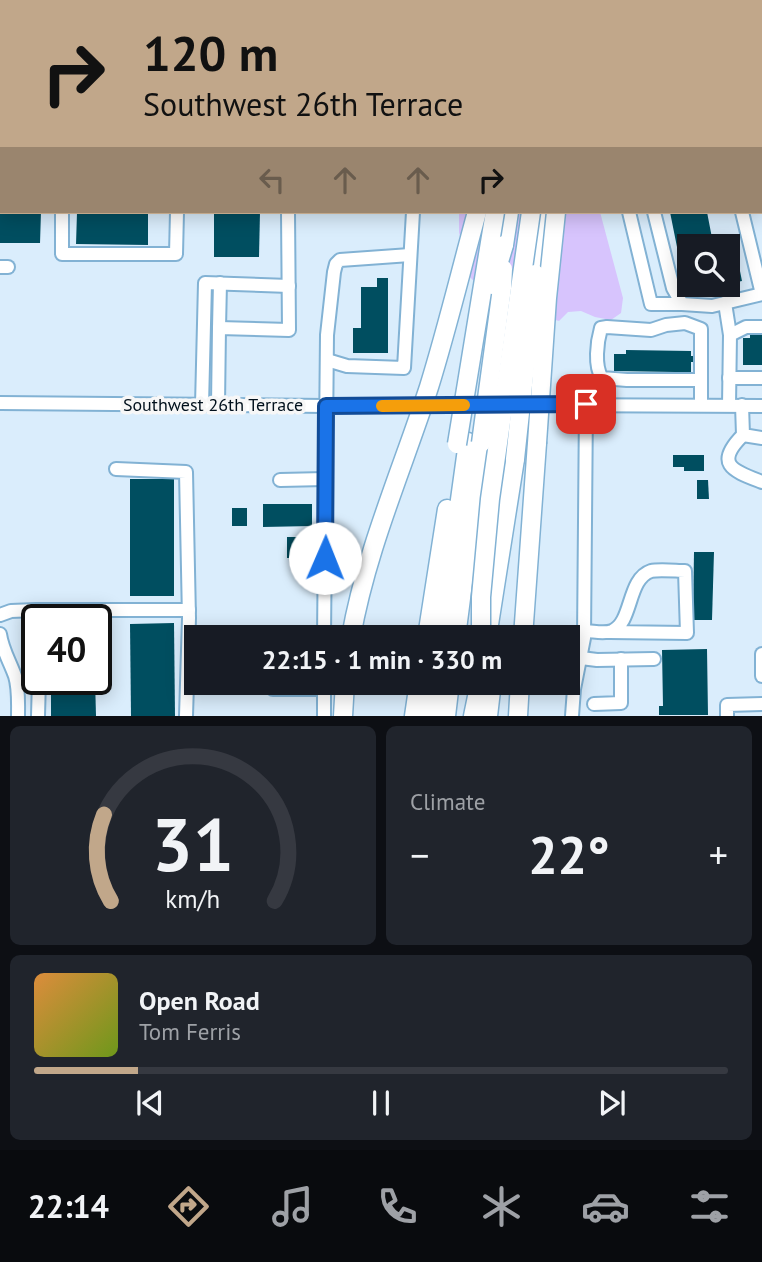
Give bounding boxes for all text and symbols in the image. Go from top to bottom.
text: 120 m [143,21,278,85]
icon: right [28,28,119,119]
text: Southwest 26th Terrace [143,83,463,125]
icon: left [253,161,291,199]
icon: ahead [326,161,364,199]
icon: ahead [399,161,437,199]
icon: right [472,161,510,199]
map controls [677,234,740,297]
button: search [677,234,740,297]
pin [556,374,616,434]
icon: arrive [567,385,605,423]
street label: Southwest 26th Terrace [123,393,303,416]
position arrow [288,521,362,595]
speed limit sign: 40 [21,604,112,695]
text: 22:15 · 1 min · 330 m [262,643,502,676]
text: Climate [410,787,485,816]
text: 31 [152,798,234,892]
text: 22° [528,821,610,888]
text: − [410,830,429,879]
text: + [709,830,728,879]
text: km/h [166,883,220,915]
text: Open Road [139,984,260,1017]
text: Tom Ferris [139,1017,241,1046]
icon: previous [131,1084,169,1122]
icon: pause [362,1084,400,1122]
icon: next [593,1084,631,1122]
icon: directions [164,1182,213,1231]
icon: music [268,1182,317,1231]
icon: phone [373,1182,422,1231]
icon: climate [477,1182,526,1231]
icon: car [581,1182,630,1231]
icon: filters [685,1182,734,1231]
text: 22:14 [28,1185,109,1227]

